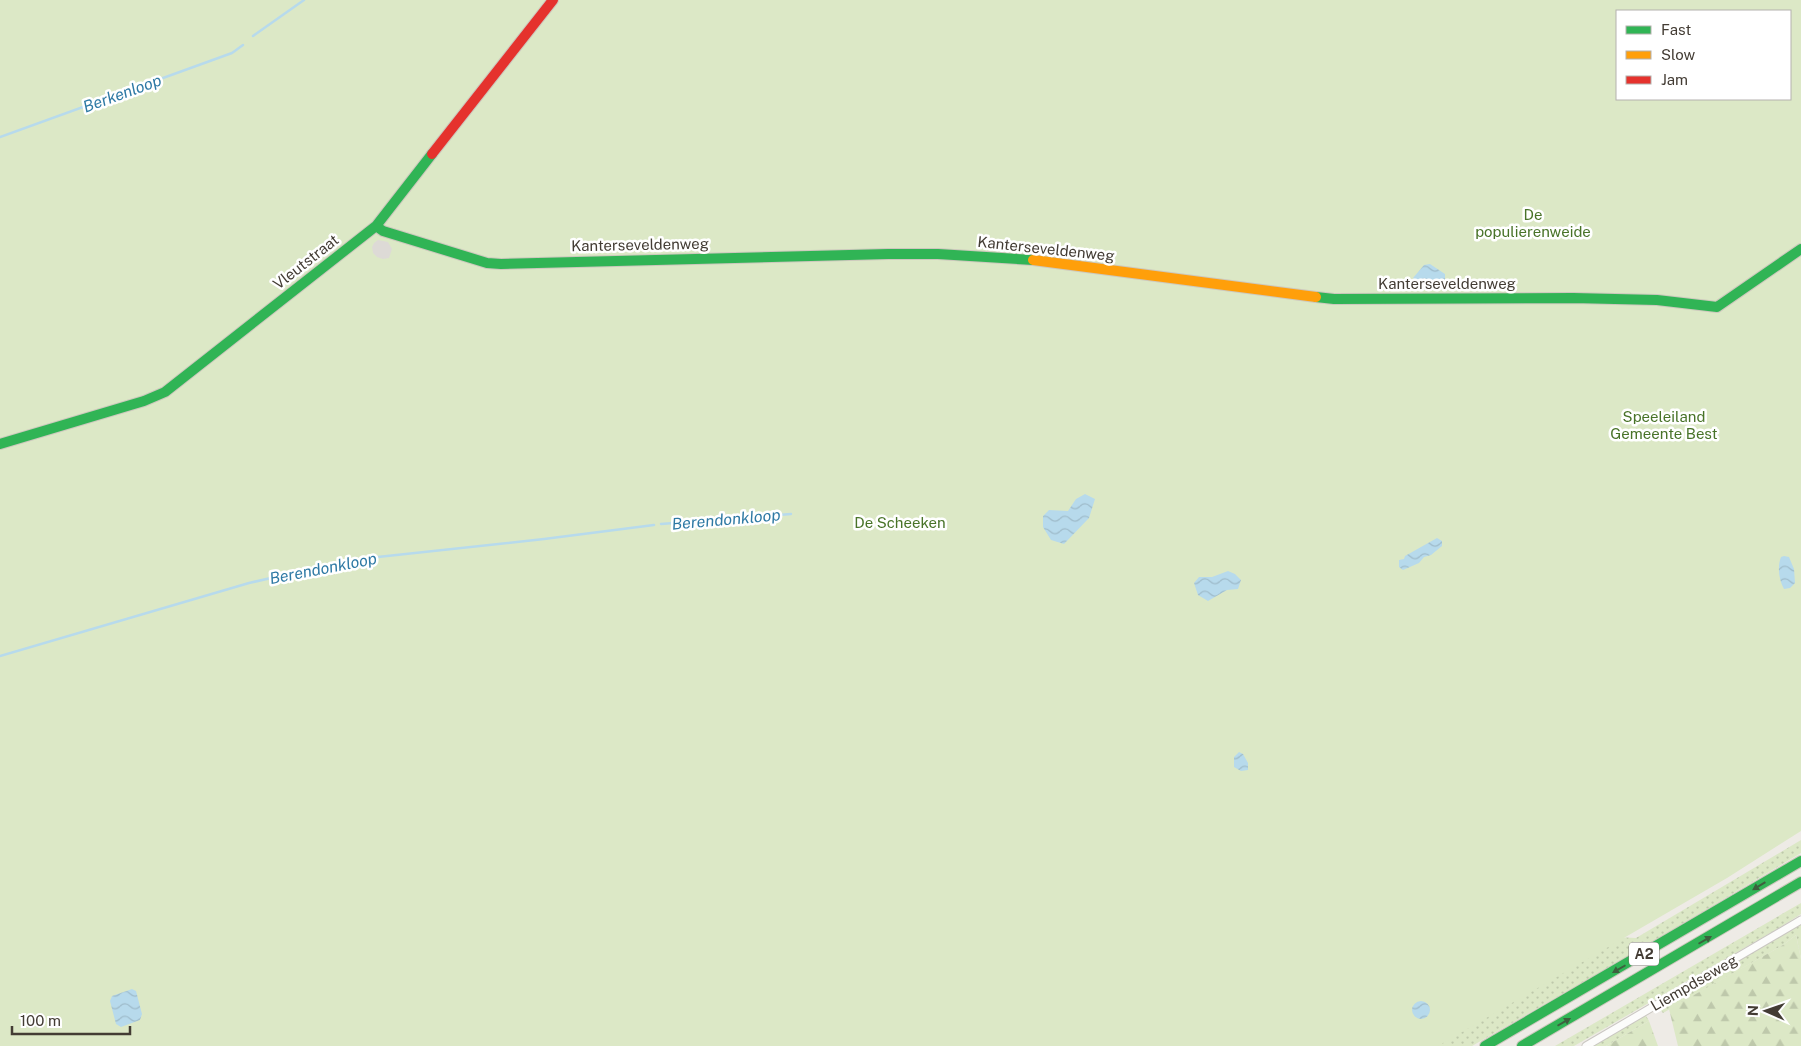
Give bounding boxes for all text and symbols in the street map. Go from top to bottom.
legend [1616,10,1791,100]
text: Fast [1661,21,1691,38]
text: Slow [1661,46,1696,63]
water label: Berkenloop [80,71,164,116]
text: Jam [1661,71,1688,88]
park label: De populierenweide [1475,206,1591,240]
street label: Vleutstraat [270,231,342,292]
street label: Kanterseveldenweg [977,233,1116,264]
street label: Kanterseveldenweg [571,235,709,254]
street label: Kanterseveldenweg [1378,275,1516,292]
park label: Speeleiland Gemeente Best [1610,408,1718,442]
water label: Berendonkloop [671,505,781,534]
park label: De Scheeken [854,514,946,531]
water label: Berendonkloop [268,549,378,588]
one-way arrow [1753,882,1766,891]
one-way arrow [1697,936,1712,944]
road number: A2 [1629,942,1659,966]
street label: Liempdseweg [1647,951,1740,1014]
one-way arrow [1613,964,1626,973]
north arrow [1741,986,1791,1036]
scale bar [12,1004,130,1036]
text: N [1745,1005,1761,1016]
text: 100 m [20,1012,61,1029]
one-way arrow [1558,1017,1571,1026]

